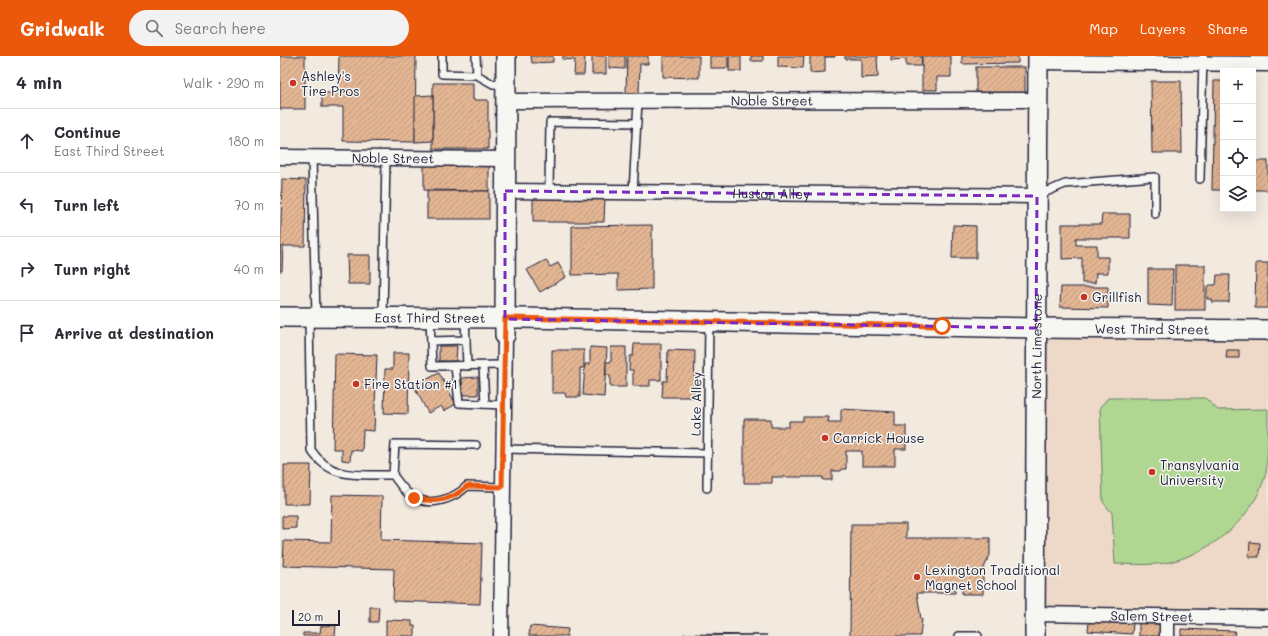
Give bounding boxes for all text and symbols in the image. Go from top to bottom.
search box [129,10,409,46]
text: Gridwalk [20,16,105,41]
icon: search [143,17,165,39]
text: Search here [175,18,266,38]
text: Map [1089,19,1118,38]
text: Layers [1140,19,1186,38]
text: Share [1208,19,1248,38]
place label: Ashley's Tire Pros [301,67,359,99]
map controls [1220,68,1256,212]
button: + [1220,68,1256,104]
text: 4 min [16,71,62,93]
text: Walk · 290 m [183,74,264,91]
marker: Ashley's Tire Pros [288,78,298,88]
street label: Noble Street [731,91,814,109]
button: − [1220,104,1256,140]
text: Continue [54,122,121,142]
icon: ahead [16,130,38,152]
text: 180 m [228,132,264,149]
button: locate [1220,140,1256,176]
text: East Third Street [54,142,165,159]
street label: Noble Street [352,149,435,166]
button: layers [1220,176,1256,212]
street label: Huston Alley [732,184,810,202]
icon: left [16,194,38,216]
text: Turn left [54,195,119,215]
text: 70 m [234,196,264,213]
icon: right [16,258,38,280]
text: Turn right [54,259,131,279]
text: 40 m [234,260,264,277]
place label: Grillfish [1092,288,1141,305]
marker: Grillfish [1079,292,1089,302]
street label: North Limestone [1027,293,1045,399]
street label: East Third Street [375,308,486,326]
route start [933,317,951,335]
street label: West Third Street [1094,320,1210,337]
icon: arrive [16,322,38,344]
text: Arrive at destination [54,323,214,343]
street label: Lake Alley [686,371,705,436]
place label: Fire Station #1 [364,375,458,392]
marker: Fire Station #1 [351,379,361,389]
place label: Carrick House [833,429,925,446]
marker: Carrick House [820,433,830,443]
place label: Transylvania University [1160,456,1240,488]
marker: Transylvania University [1147,467,1157,477]
route end [405,489,423,507]
place label: Lexington Traditional Magnet School [925,561,1060,593]
marker: Lexington Traditional Magnet School [912,572,922,582]
street label: Salem Street [1110,606,1194,625]
scale bar [292,608,340,627]
text: 20 m [298,609,323,624]

